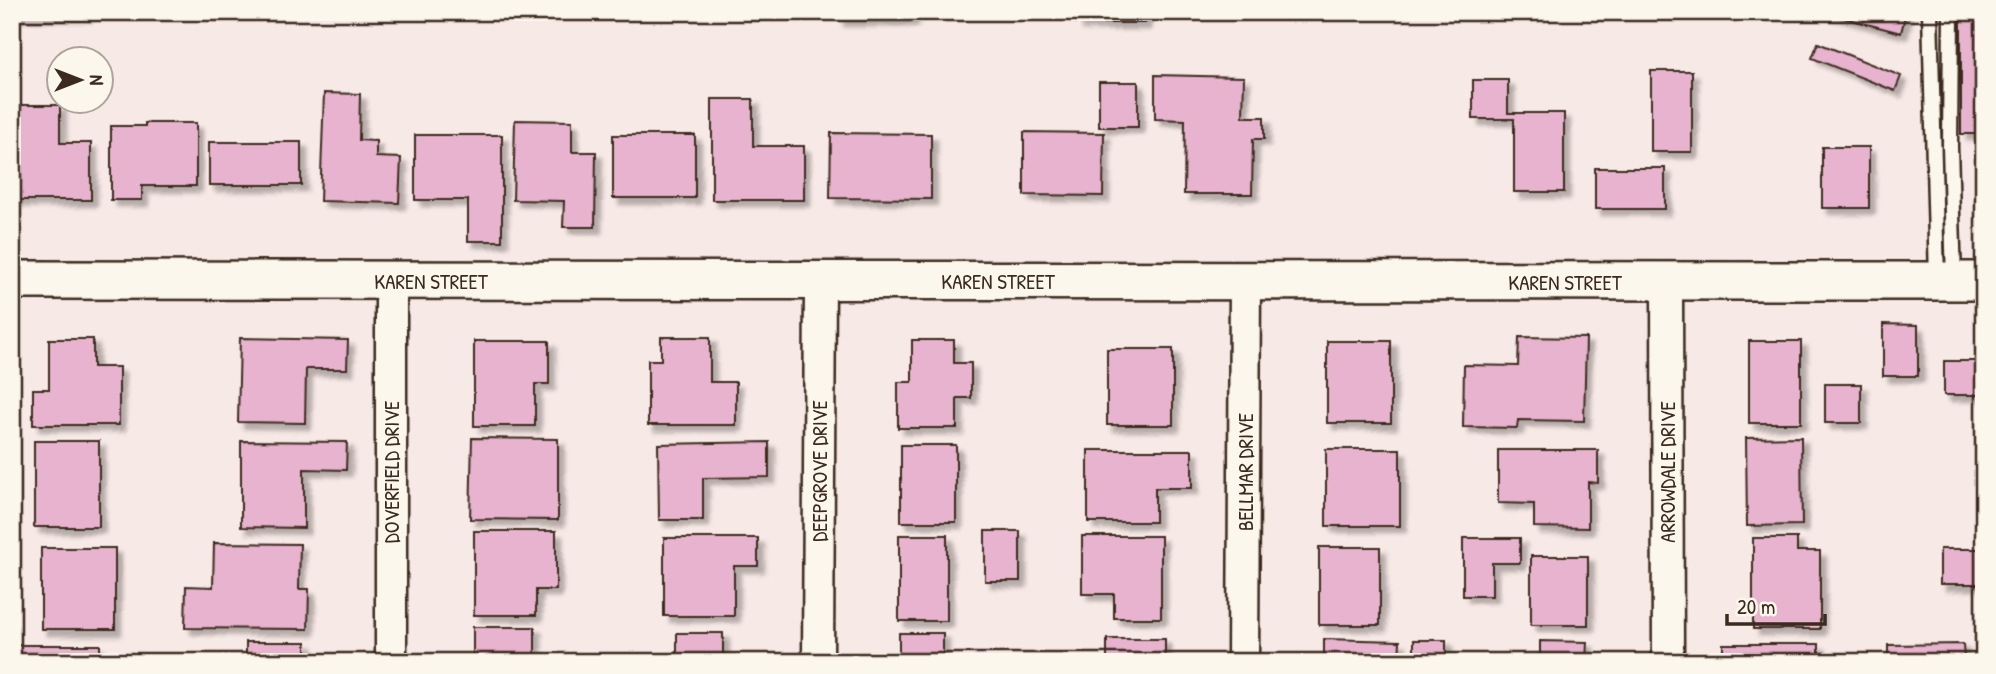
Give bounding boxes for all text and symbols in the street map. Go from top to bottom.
north arrow [46,46,116,116]
text: N [84,75,110,85]
street label: KAREN STREET [374,267,489,296]
street label: KAREN STREET [941,267,1056,296]
street label: KAREN STREET [1508,268,1623,297]
street label: DEEPGROVE DRIVE [805,400,834,542]
street label: DOVERFIELD DRIVE [377,401,406,543]
street label: ARROWDALE DRIVE [1653,401,1682,543]
street label: BELLMAR DRIVE [1231,413,1260,531]
scale bar [1727,583,1825,627]
text: 20 m [1737,592,1775,621]

